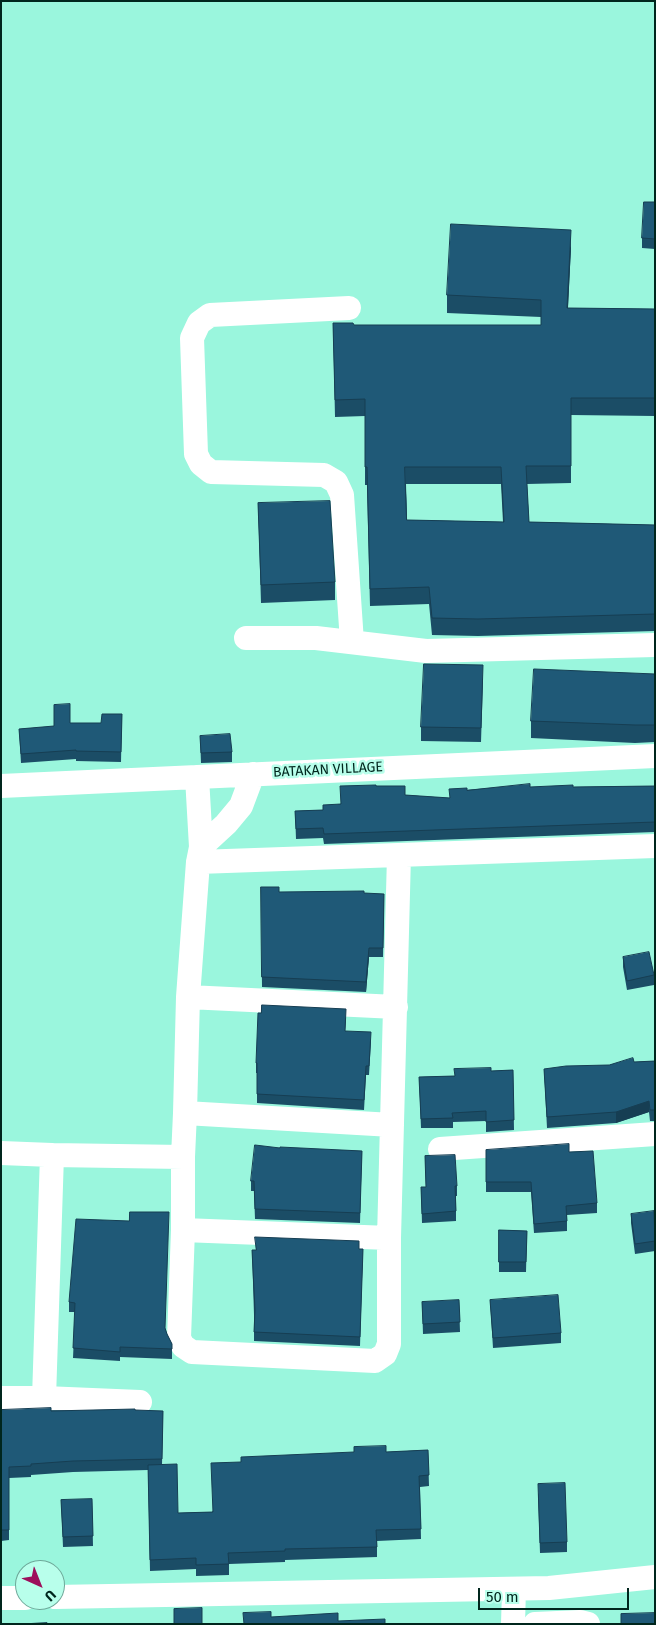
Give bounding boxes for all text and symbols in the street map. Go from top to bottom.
street label: BATAKAN VILLAGE [273,759,383,781]
north arrow [15,1560,65,1610]
scale bar [481,1578,632,1610]
text: U [41,1586,59,1605]
text: 50 m [486,1588,519,1606]

